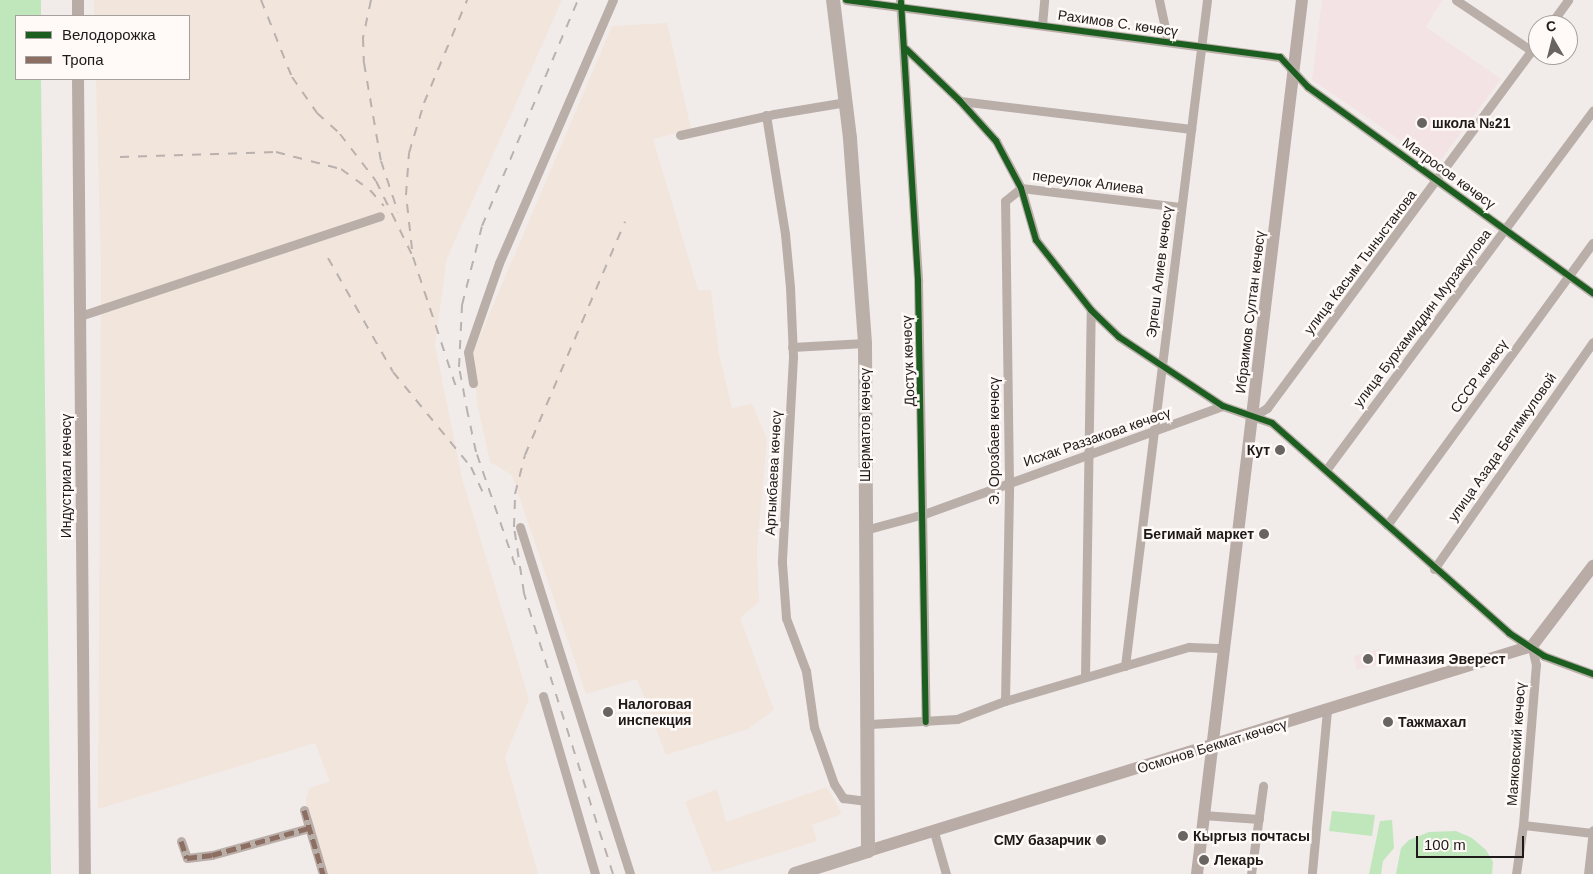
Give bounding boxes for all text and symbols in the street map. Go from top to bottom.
street label: Рахимов С. көчөсү [1057,6,1179,40]
legend [15,15,190,80]
north arrow [1528,15,1578,65]
text: С [1545,18,1557,35]
text: Велодорожка [62,26,156,43]
text: Тропа [62,51,103,68]
place label: школа №21 [1432,115,1510,131]
marker: школа №21 [1416,117,1428,129]
street label: Матросов көчөсү [1399,134,1499,212]
street label: переулок Алиева [1032,167,1144,197]
street label: улица Касым Тыныстанова [1300,187,1420,337]
street label: Эргеш Алиев көчөсү [1143,205,1175,339]
street label: улица Бурхамиддин Мурзакулова [1350,226,1494,410]
street label: Ибраимов Султан көчөсү [1232,230,1268,394]
street label: Достук көчөсү [898,315,918,407]
street label: СССР көчөсү [1447,336,1511,416]
street label: Шерматов көчөсү [857,368,873,482]
street label: улица Азада Бегимкуловой [1444,370,1560,524]
street label: Э. Орозбаев көчөсү [986,377,1002,505]
street label: Исхак Раззакова көчөсү [1021,404,1173,470]
street label: Артыкбаева көчөсү [761,410,785,536]
street label: Индустриал көчөсү [58,414,74,538]
place label: Кут [1247,442,1270,458]
marker: Кут [1274,444,1286,456]
place label: Бегимай маркет [1143,526,1254,542]
marker: Бегимай маркет [1258,528,1270,540]
place label: Гимназия Эверест [1378,651,1506,667]
marker: Гимназия Эверест [1362,653,1374,665]
street label: Маяковский көчөсү [1503,681,1529,807]
place label: Налоговая инспекция [618,696,692,729]
marker: Налоговая инспекция [602,706,614,718]
place label: Тажмахал [1398,714,1466,730]
street label: Осмонов Бекмат көчөсү [1135,715,1289,777]
marker: Тажмахал [1382,716,1394,728]
scale bar [1418,826,1526,858]
place label: Кыргыз почтасы [1193,828,1310,844]
marker: Кыргыз почтасы [1177,830,1189,842]
place label: СМУ базарчик [994,832,1091,848]
marker: СМУ базарчик [1095,834,1107,846]
text: 100 m [1424,836,1466,853]
place label: Лекарь [1214,852,1264,868]
marker: Лекарь [1198,854,1210,866]

